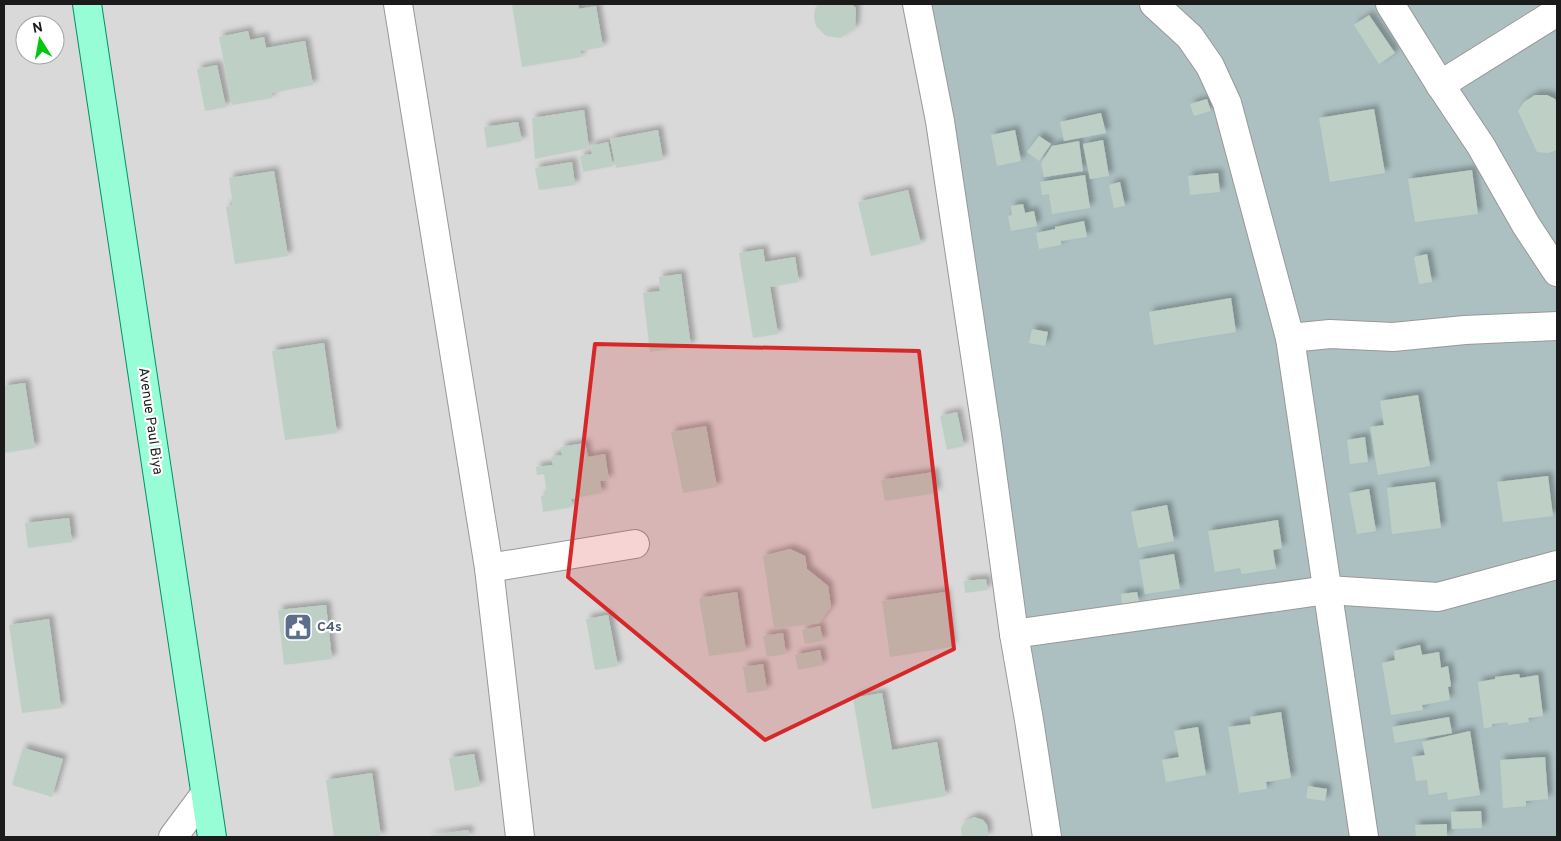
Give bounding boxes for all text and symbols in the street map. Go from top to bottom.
north arrow [15,15,65,65]
text: N [31,19,44,38]
street label: Avenue Paul Biya [134,366,166,476]
public building icon: C4s [283,612,313,642]
place label: C4s [317,619,342,636]

